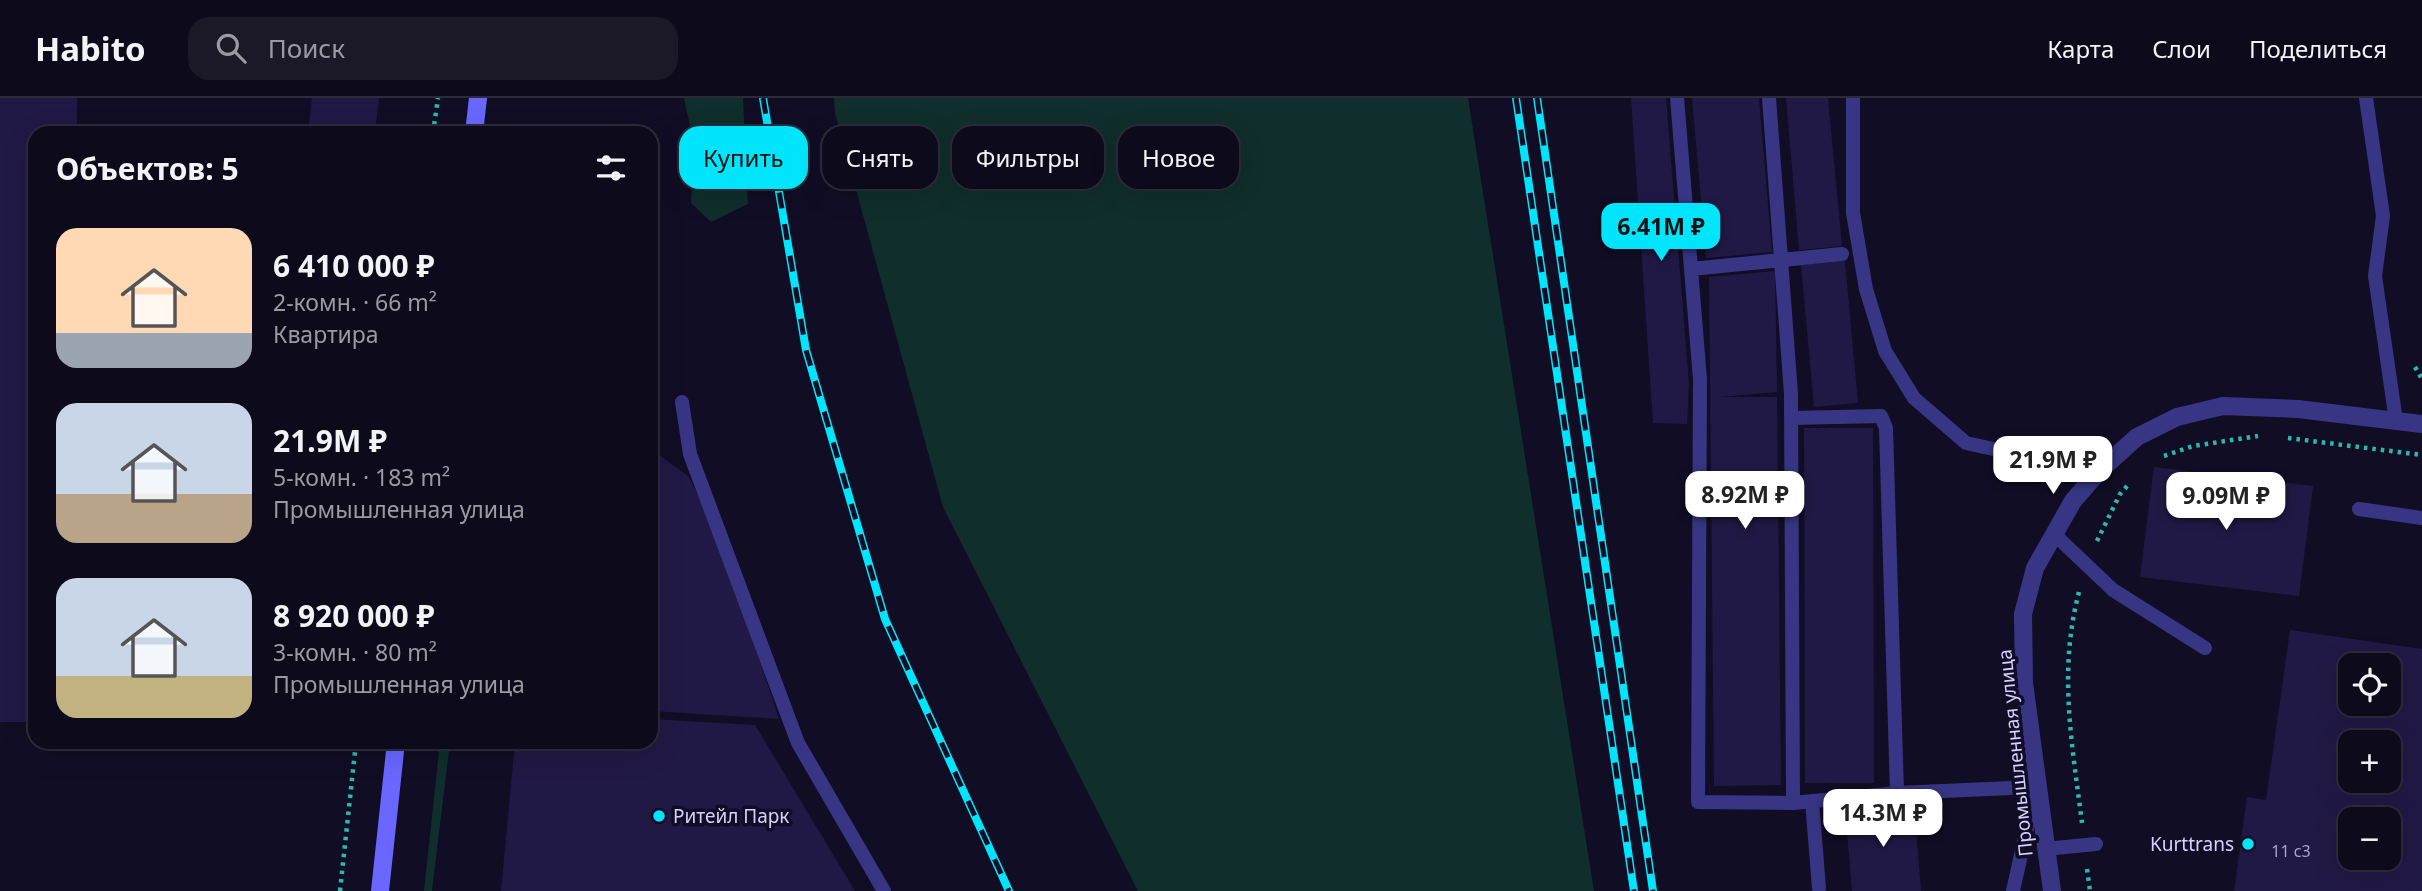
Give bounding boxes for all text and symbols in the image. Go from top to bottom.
search box [188,17,678,80]
text: Habito [35,26,146,71]
icon: search [212,29,250,67]
text: Поиск [268,30,345,66]
text: Карта [2047,32,2114,65]
text: Слои [2152,32,2211,65]
text: Поделиться [2249,32,2387,65]
chip: Купить [679,126,808,189]
chip: Снять [822,126,938,189]
chip: Фильтры [952,126,1104,189]
chip: Новое [1118,126,1239,189]
text: Объектов: 5 [56,148,239,189]
icon: filters [592,149,630,187]
pin: 6.41M ₽ [1596,204,1726,263]
text: 6.41M ₽ [1617,210,1705,242]
text: 6 410 000 ₽ [273,245,435,286]
icon: home [112,256,196,340]
text: 2-комн. · 66 m² [273,286,437,318]
text: Квартира [273,318,379,350]
text: 21.9M ₽ [273,420,387,461]
icon: home [112,431,196,515]
pin: 21.9M ₽ [1988,436,2118,496]
text: 21.9M ₽ [2009,443,2097,475]
text: 5-комн. · 183 m² [273,461,450,493]
pin: 8.92M ₽ [1680,472,1810,531]
pin: 9.09M ₽ [2161,472,2291,532]
text: 8.92M ₽ [1701,478,1789,510]
text: 9.09M ₽ [2182,479,2270,511]
text: Промышленная улица [273,493,525,525]
text: 8 920 000 ₽ [273,595,435,636]
icon: home [112,606,196,690]
text: 3-комн. · 80 m² [273,636,437,668]
street label: Промышленная улица [1991,648,2039,858]
map controls [2338,653,2401,870]
button: locate [2338,653,2401,716]
text: Промышленная улица [273,668,525,700]
button: + [2338,730,2401,793]
pin: 14.3M ₽ [1818,790,1948,849]
text: 14.3M ₽ [1839,796,1927,828]
place label: Ритейл Парк [673,803,789,829]
button: − [2338,807,2401,870]
marker: Ритейл Парк [651,808,667,824]
place label: Kurttrans [2150,831,2234,857]
marker: Kurttrans [2240,836,2256,852]
house number: 11 с3 [2271,840,2311,862]

